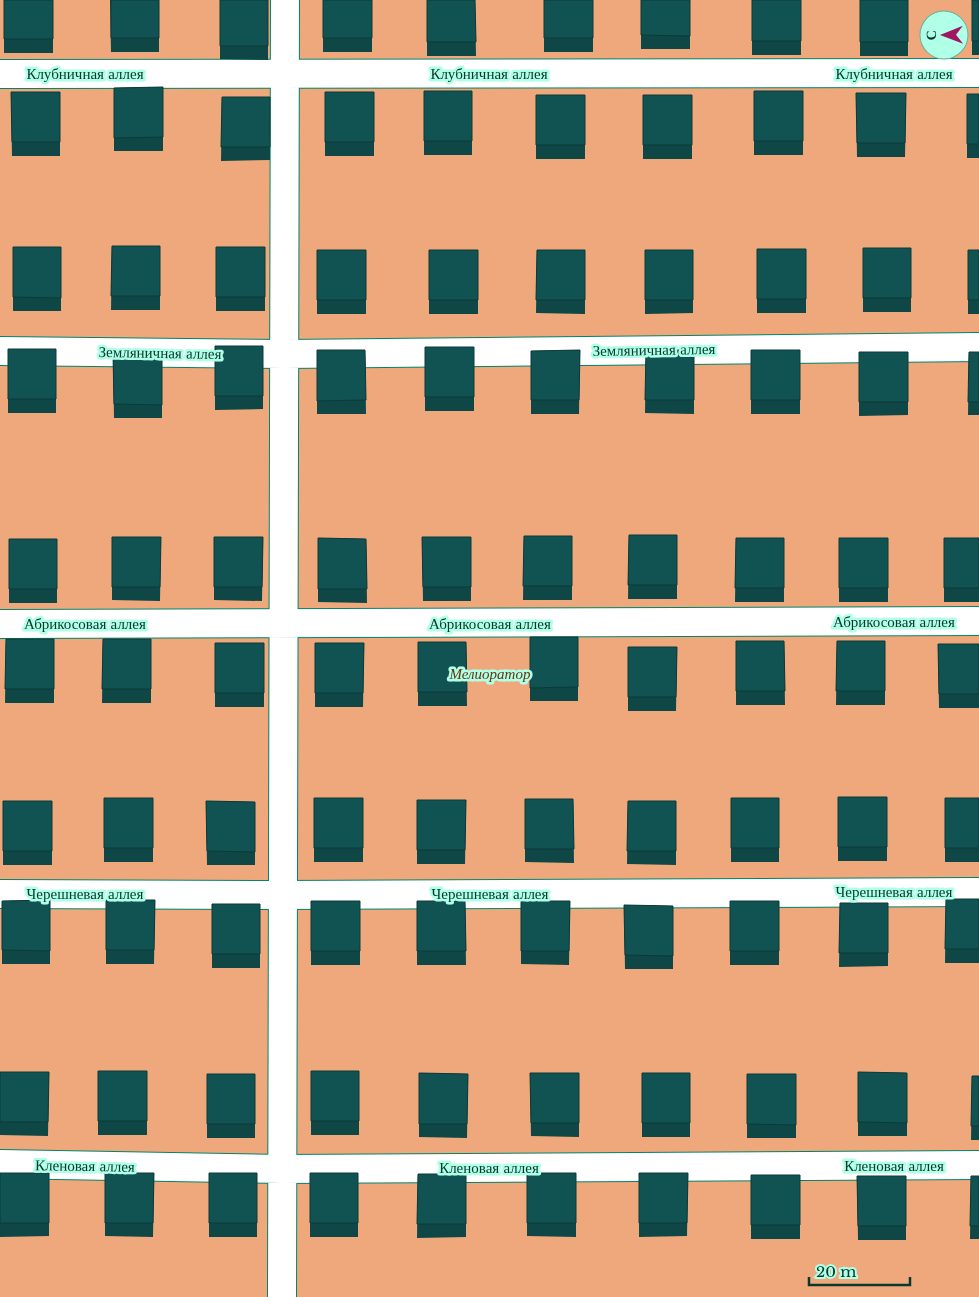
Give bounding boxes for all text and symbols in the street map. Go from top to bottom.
north arrow [919,10,969,60]
text: С [922,30,940,40]
street label: Клубничная аллея [26,64,144,83]
street label: Клубничная аллея [430,64,548,83]
street label: Клубничная аллея [835,64,953,83]
street label: Земляничная аллея [592,339,716,360]
street label: Земляничная аллея [98,342,222,363]
street label: Абрикосовая аллея [833,612,955,631]
street label: Абрикосовая аллея [24,614,146,633]
street label: Абрикосовая аллея [429,614,551,633]
park label: Мелиоратор [449,664,531,683]
street label: Черешневая аллея [836,882,953,901]
street label: Черешневая аллея [27,884,144,903]
street label: Черешневая аллея [432,884,549,903]
street label: Кленовая аллея [35,1155,135,1176]
street label: Кленовая аллея [844,1156,944,1175]
street label: Кленовая аллея [439,1158,539,1177]
scale bar [809,1254,910,1286]
text: 20 m [816,1262,856,1281]

